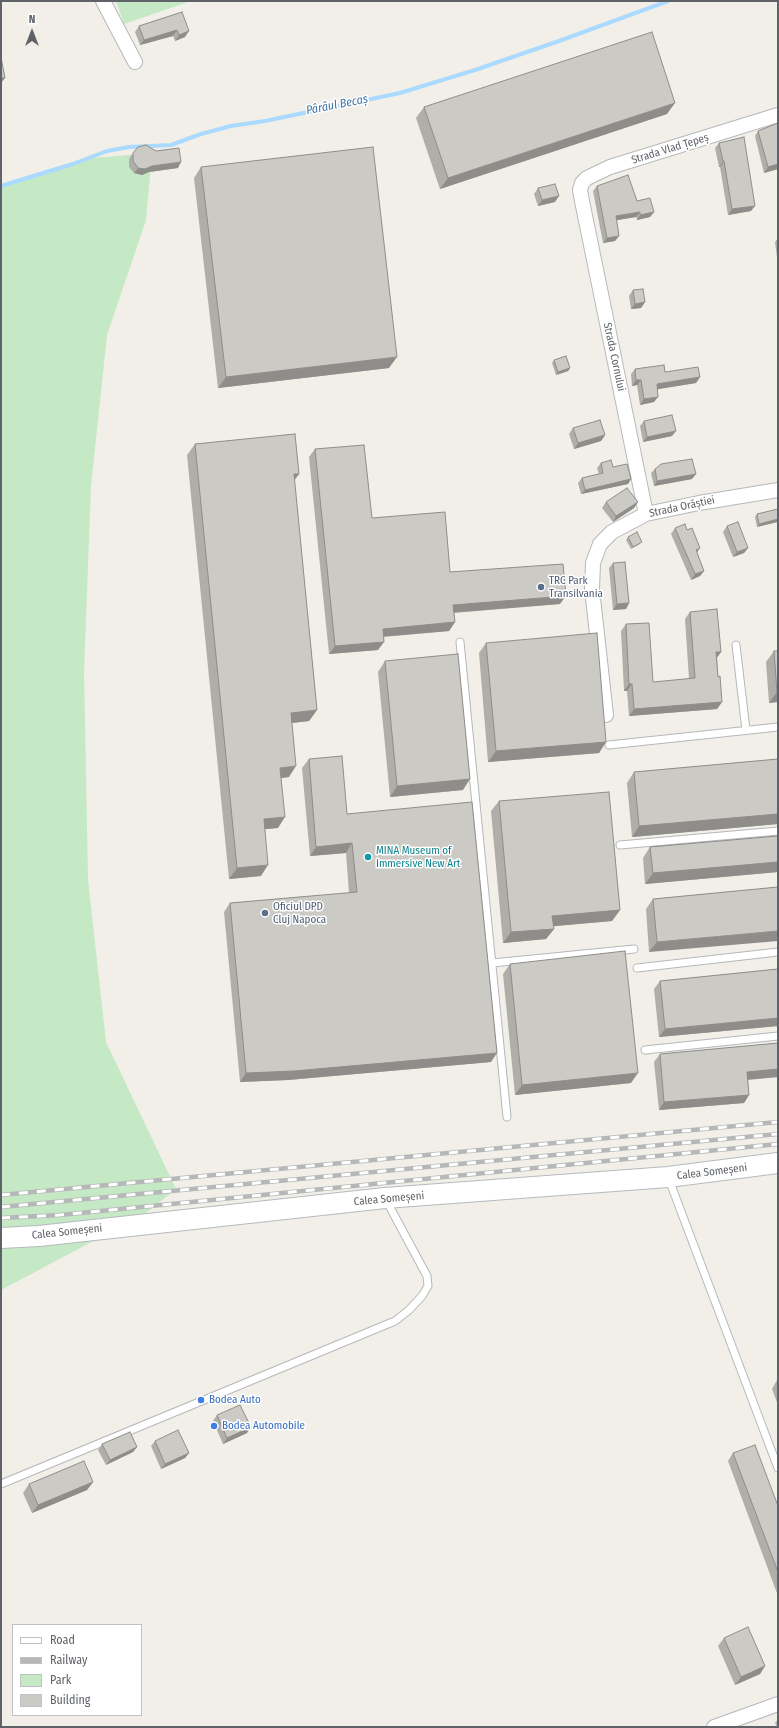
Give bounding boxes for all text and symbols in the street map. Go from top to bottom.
north arrow [12,12,52,52]
text: N [29,13,35,26]
water label: Pârâul Becaș [305,92,369,118]
street label: Strada Vlad Țepeș [630,131,710,167]
street label: Strada Cornului [600,321,628,393]
street label: Strada Orăștiei [648,494,716,520]
place label: TRC Park Transilvania [549,574,603,600]
marker: TRC Park Transilvania [536,582,546,592]
place label: MINA Museum of Immersive New Art [376,844,460,870]
marker: MINA Museum of Immersive New Art [363,852,373,862]
place label: Oficiul DPD Cluj Napoca [273,900,326,926]
marker: Oficiul DPD Cluj Napoca [260,908,270,918]
street label: Calea Someșeni [676,1161,748,1183]
street label: Calea Someșeni [353,1189,425,1209]
street label: Calea Someșeni [31,1222,103,1242]
place label: Bodea Auto [209,1393,261,1407]
marker: Bodea Auto [196,1395,206,1405]
place label: Bodea Automobile [222,1419,305,1433]
marker: Bodea Automobile [209,1421,219,1431]
legend [12,1624,142,1716]
text: Road [50,1633,75,1647]
text: Railway [50,1653,87,1667]
text: Park [50,1673,71,1687]
text: Building [50,1693,90,1707]

